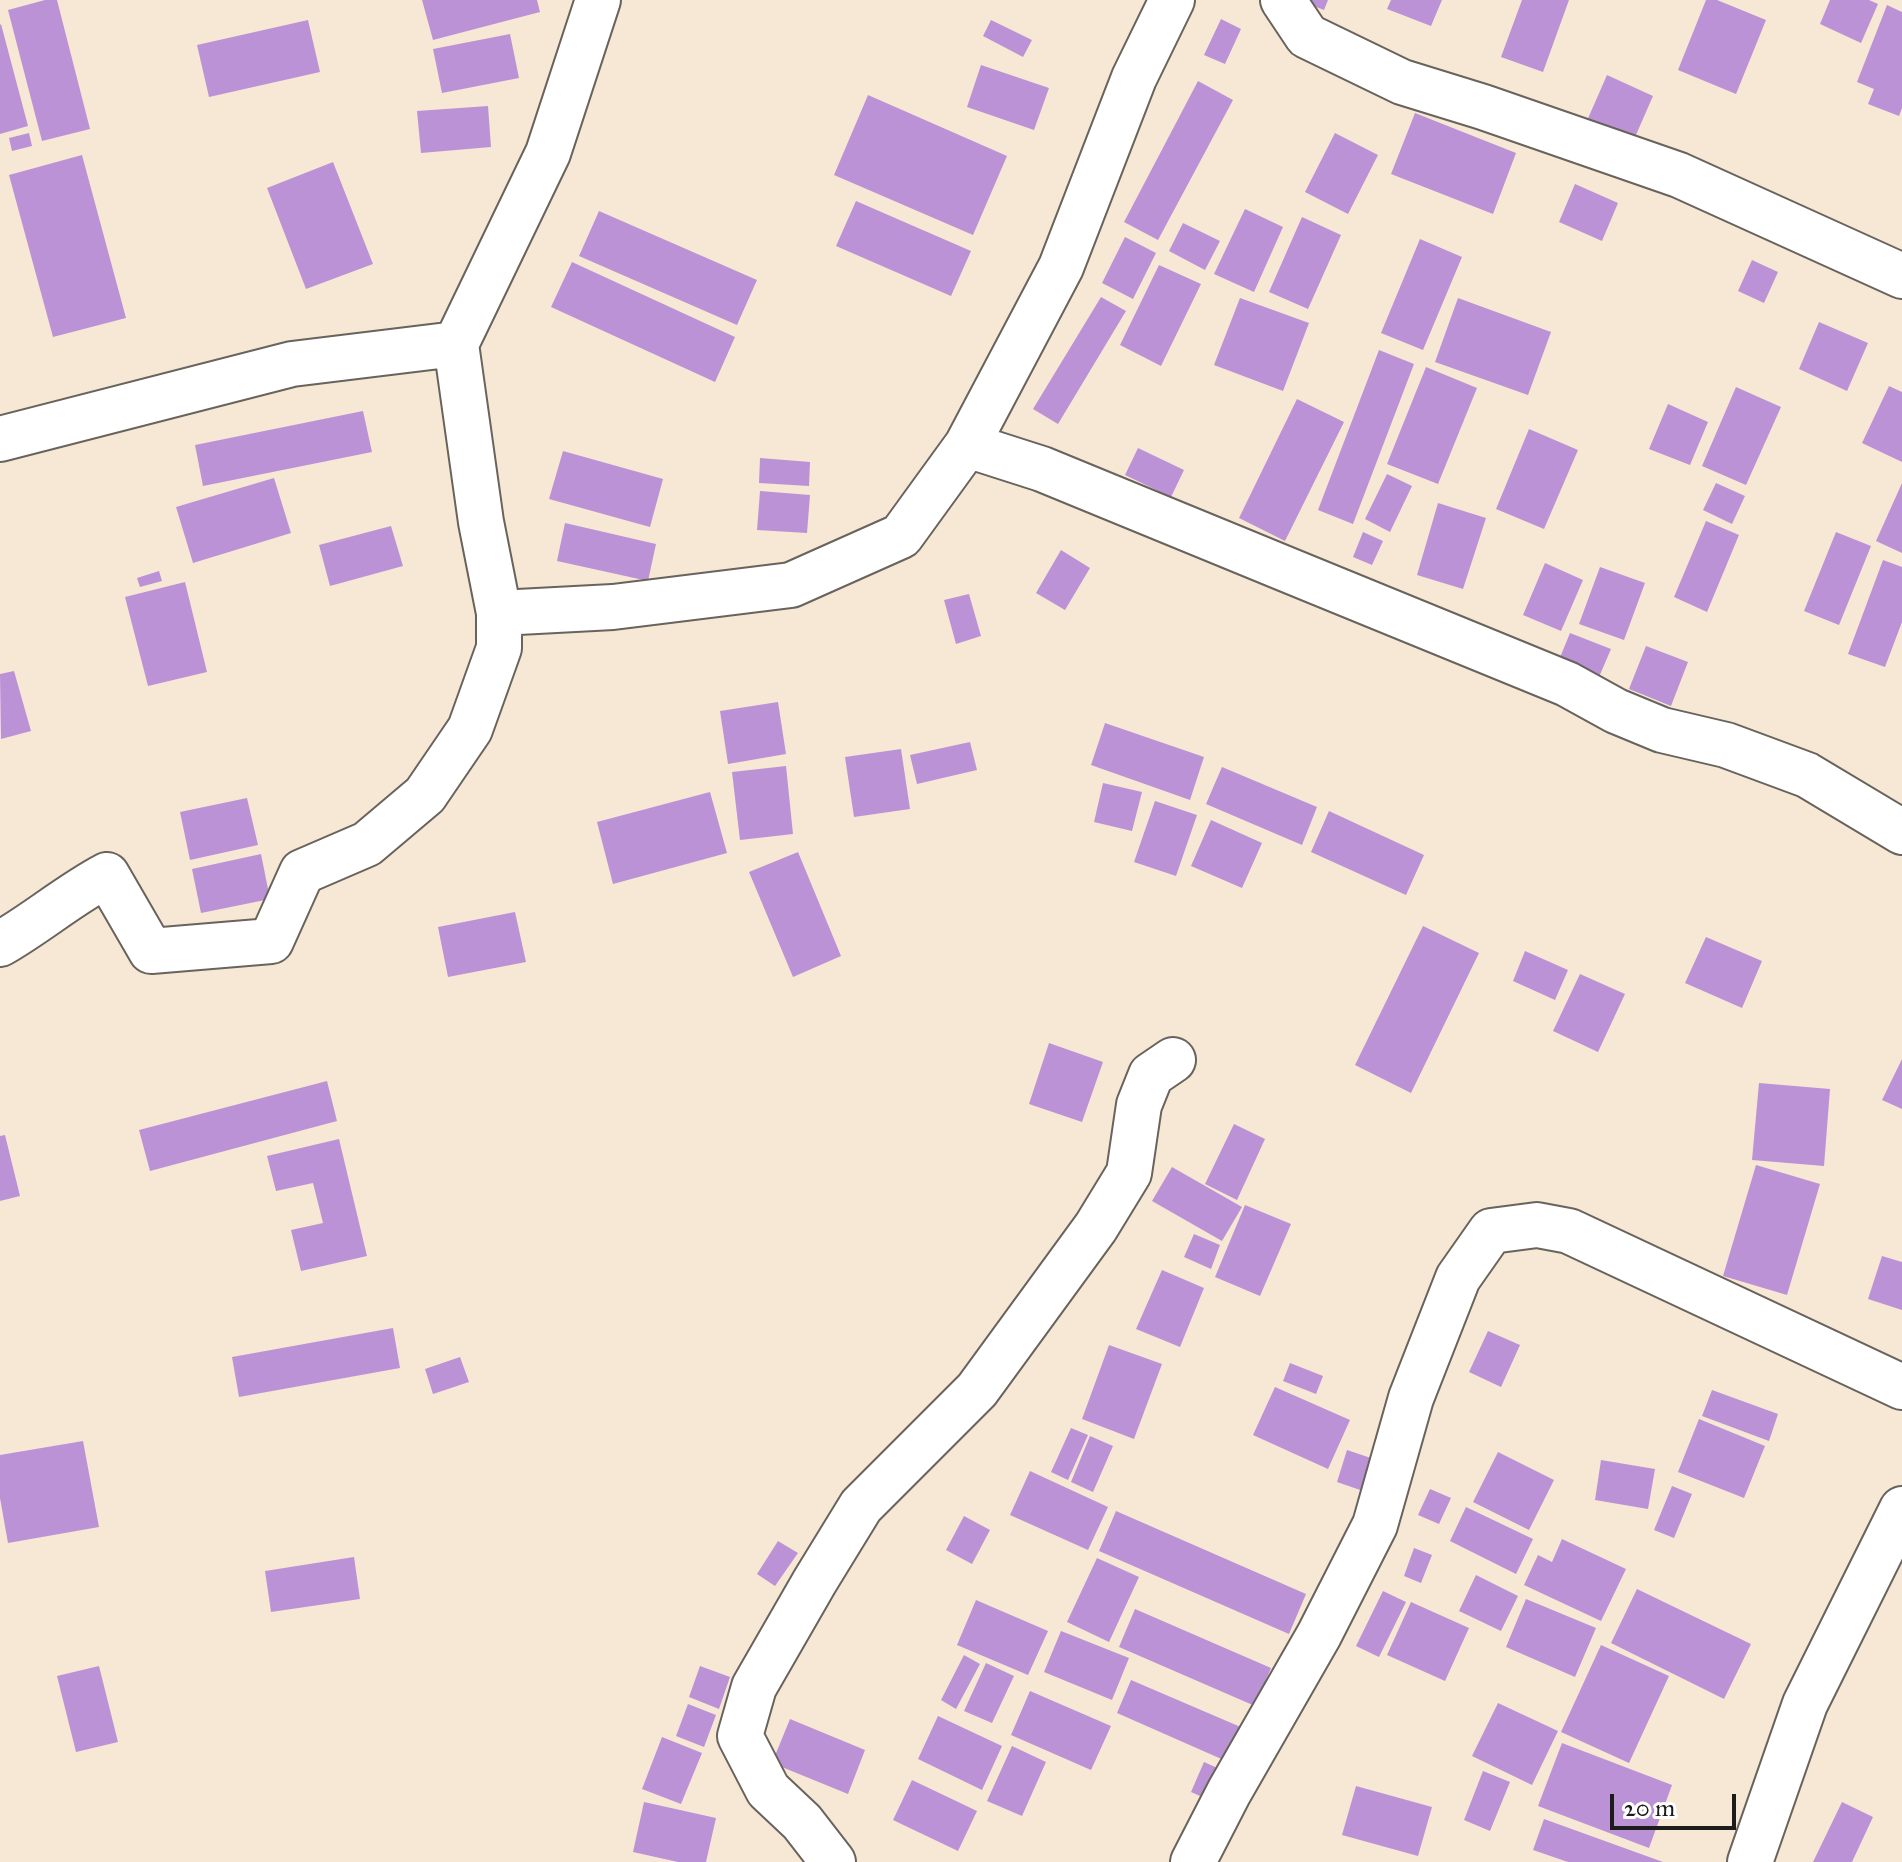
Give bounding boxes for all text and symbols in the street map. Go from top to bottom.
scale bar [1614,1778,1740,1828]
text: 20 m [1624,1793,1675,1823]

